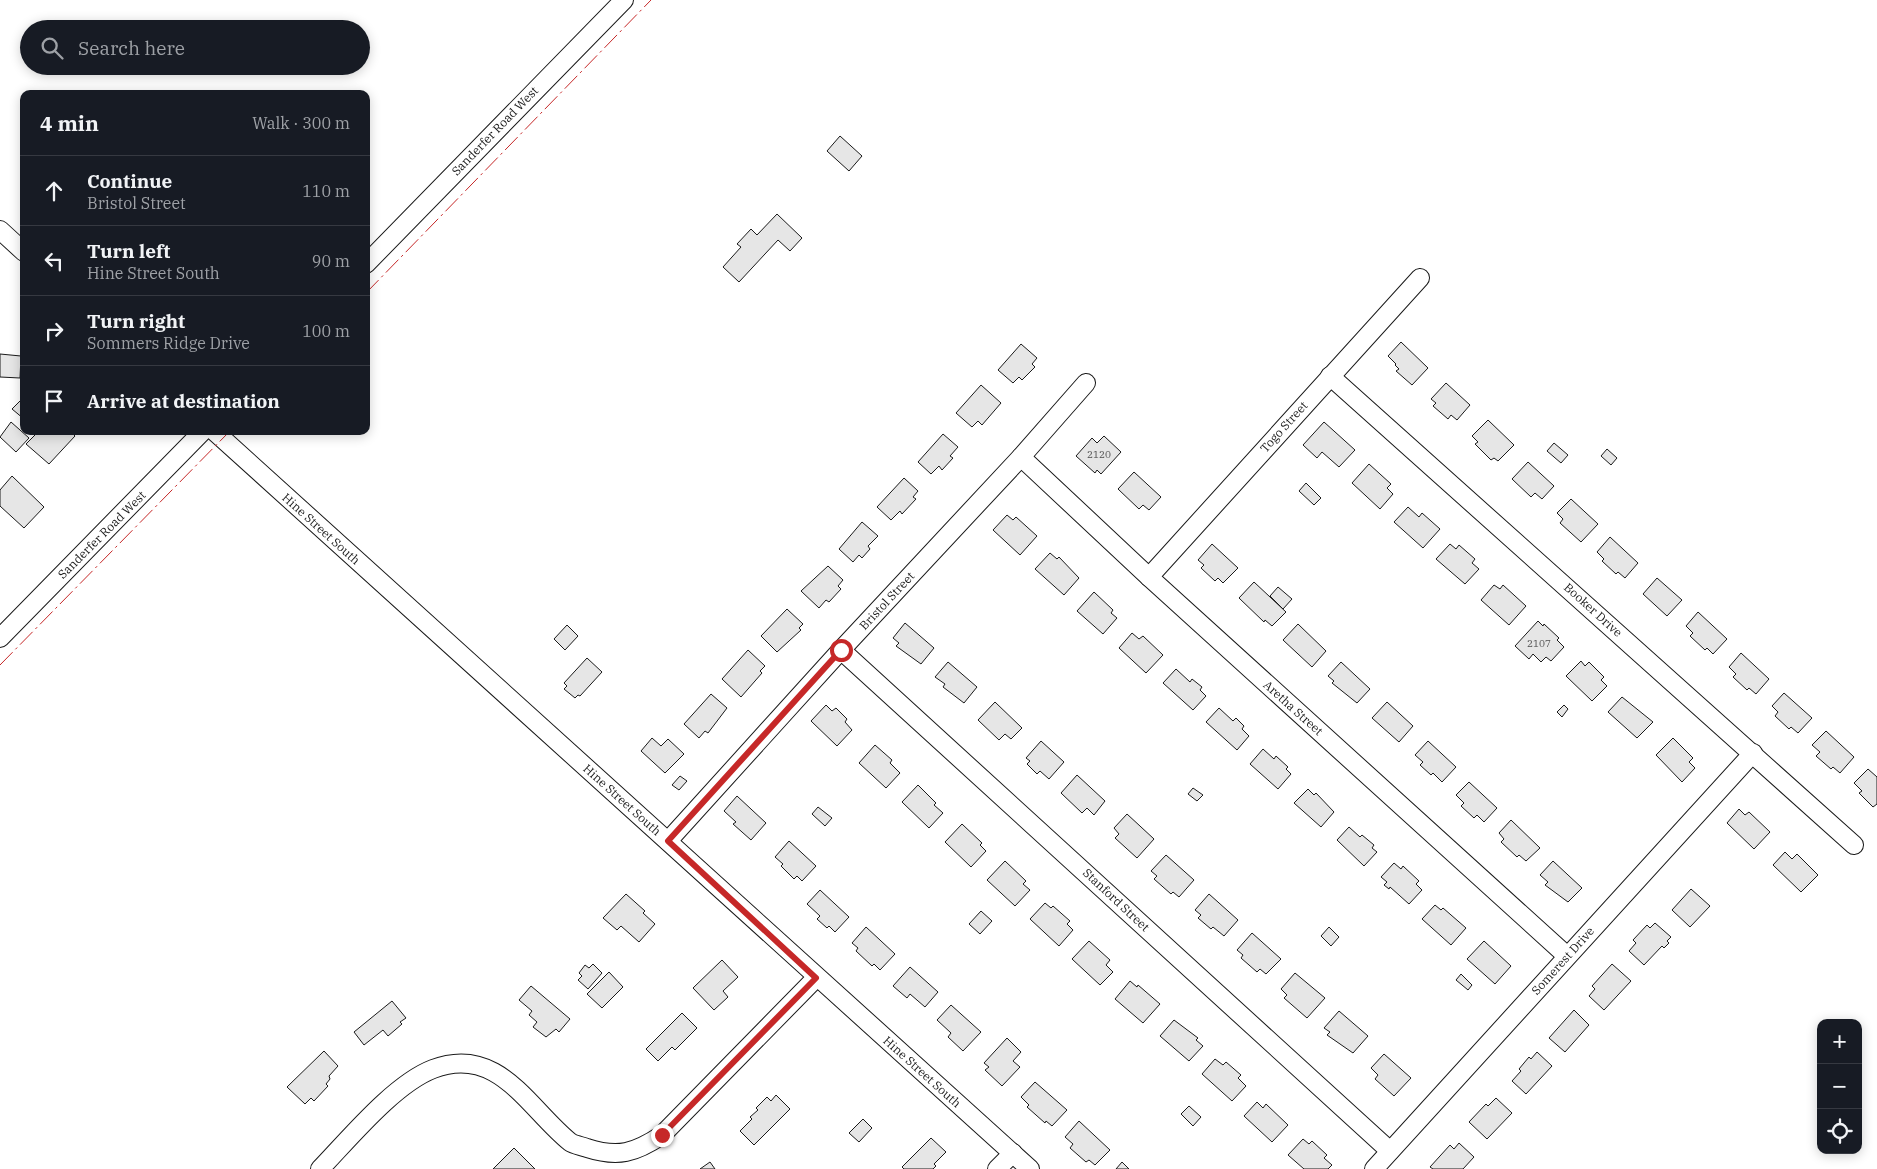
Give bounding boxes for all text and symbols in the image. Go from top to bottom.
search box [20,20,370,75]
icon: search [38,34,66,62]
text: Search here [78,36,185,60]
street label: Sanderfer Road West [448,83,541,178]
text: 4 min [40,109,99,137]
text: Walk · 300 m [252,113,350,133]
text: Continue [87,169,172,193]
icon: ahead [40,177,68,205]
text: 110 m [302,181,350,201]
text: Bristol Street [87,193,186,213]
text: Turn left [87,239,170,263]
icon: left [40,247,68,275]
text: 90 m [312,251,350,271]
text: Hine Street South [87,263,220,283]
text: Turn right [87,309,185,333]
icon: right [40,317,68,345]
text: 100 m [302,321,350,341]
text: Sommers Ridge Drive [87,333,250,353]
icon: arrive [40,387,68,415]
text: Arrive at destination [87,389,280,413]
street label: Togo Street [1257,398,1311,455]
house number: 2120 [1087,448,1111,461]
street label: Sanderfer Road West [55,488,149,582]
street label: Hine Street South [279,490,364,568]
street label: Bristol Street [856,568,917,633]
street label: Booker Drive [1561,580,1626,640]
house number: 2107 [1527,637,1551,650]
route start [830,639,853,662]
street label: Aretha Street [1261,677,1326,738]
street label: Hine Street South [580,761,665,839]
street label: Stanford Street [1080,865,1153,934]
street label: Somerest Drive [1528,923,1597,998]
map controls [1817,1019,1862,1154]
button: + [1817,1019,1862,1064]
street label: Hine Street South [880,1033,965,1111]
button: − [1817,1064,1862,1109]
button: locate [1817,1109,1862,1154]
route end [651,1124,674,1147]

